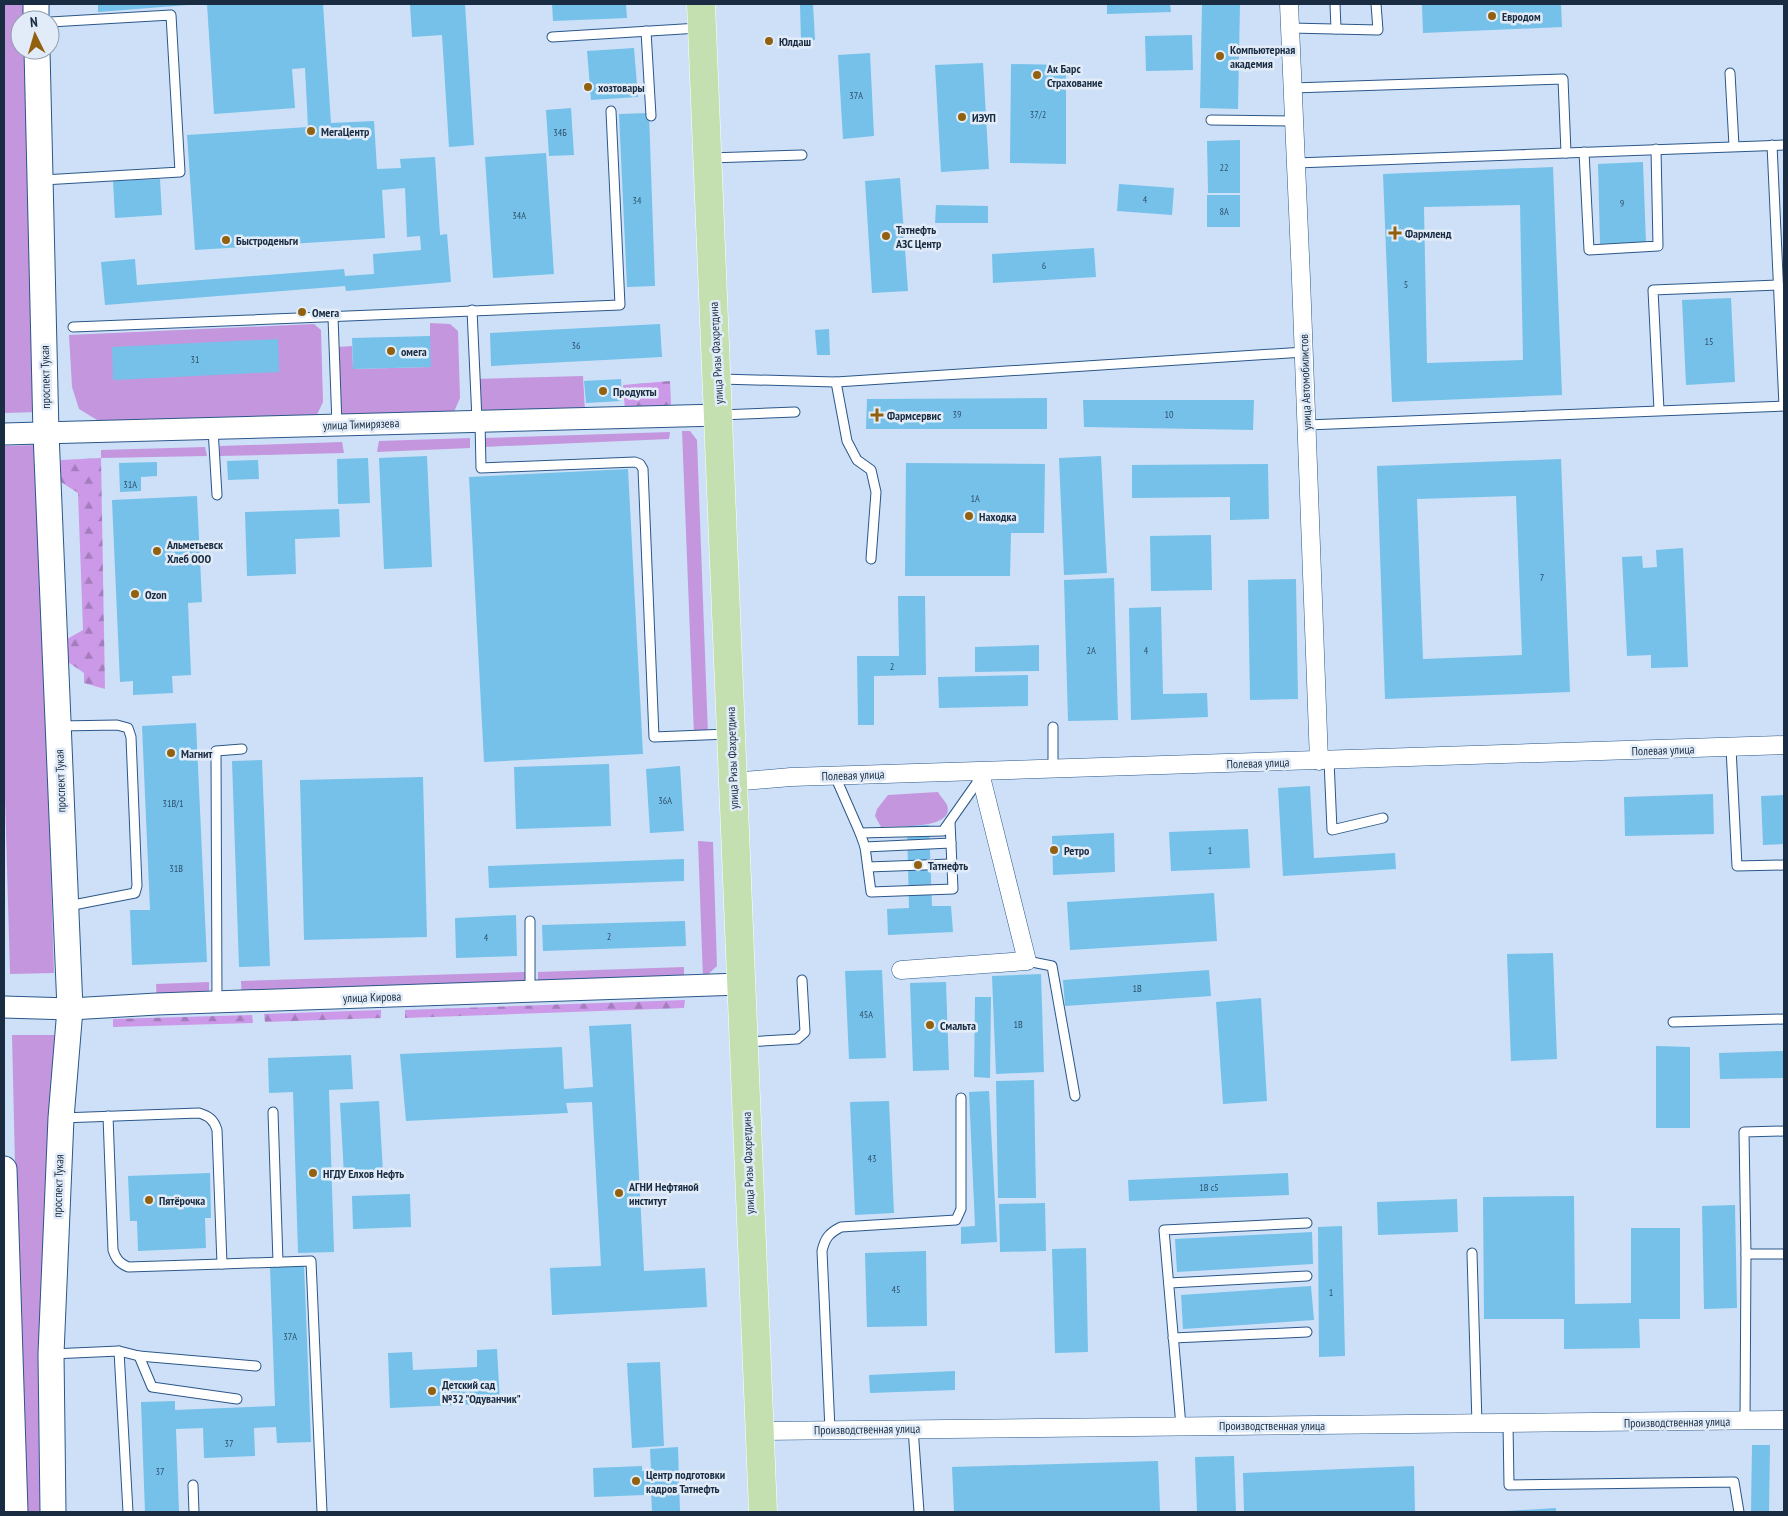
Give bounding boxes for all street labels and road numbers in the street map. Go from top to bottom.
street label: улица Ризы Фахретдина [706,301,726,405]
street label: улица Автомобилистов [1296,334,1314,430]
street label: проспект Тукая [37,345,53,409]
street label: улица Тимирязева [322,415,400,433]
street label: улица Ризы Фахретдина [723,706,741,809]
street label: Полевая улица [1631,741,1695,759]
street label: проспект Тукая [51,749,69,813]
street label: Полевая улица [1226,754,1290,772]
street label: Полевая улица [821,766,885,784]
street label: улица Кирова [343,988,402,1006]
street label: улица Ризы Фахретдина [739,1111,757,1214]
street label: проспект Тукая [49,1154,67,1218]
street label: Производственная улица [1624,1414,1730,1430]
street label: Производственная улица [1219,1418,1325,1433]
street label: Производственная улица [814,1421,920,1437]

